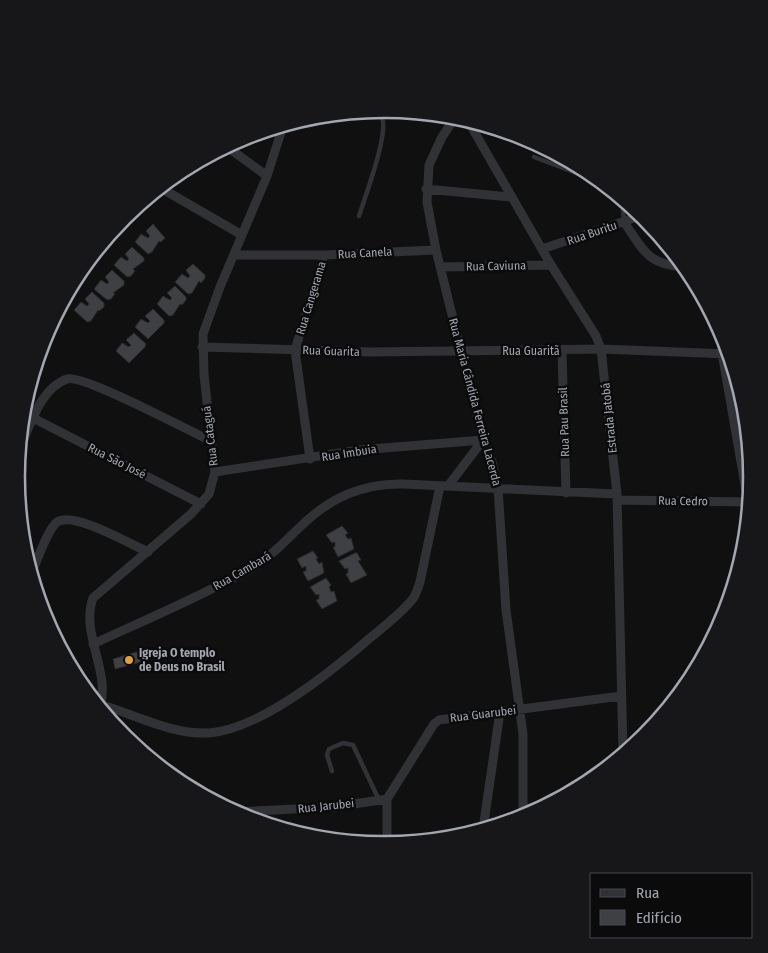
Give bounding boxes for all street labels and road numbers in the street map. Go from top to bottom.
street label: Rua Buritu [565,218,619,248]
street label: Rua Canela [337,245,393,261]
street label: Rua Caviuna [466,258,526,274]
street label: Rua Cangerama [293,260,329,336]
street label: Rua Maria Cândida Ferreira Lacerda [446,317,504,487]
street label: Rua Guarita [302,343,360,359]
street label: Rua Guaritã [502,344,560,358]
street label: Estrada Jatobá [598,382,620,454]
street label: Rua Pau Brasil [556,387,572,457]
street label: Rua Cataguá [199,405,221,467]
street label: Rua São José [86,440,148,482]
street label: Rua Imbuia [321,442,378,464]
street label: Rua Cedro [658,494,708,508]
street label: Rua Cambará [211,549,274,593]
street label: Rua Guarubei [449,703,517,725]
street label: Rua Jarubei [297,796,355,816]

